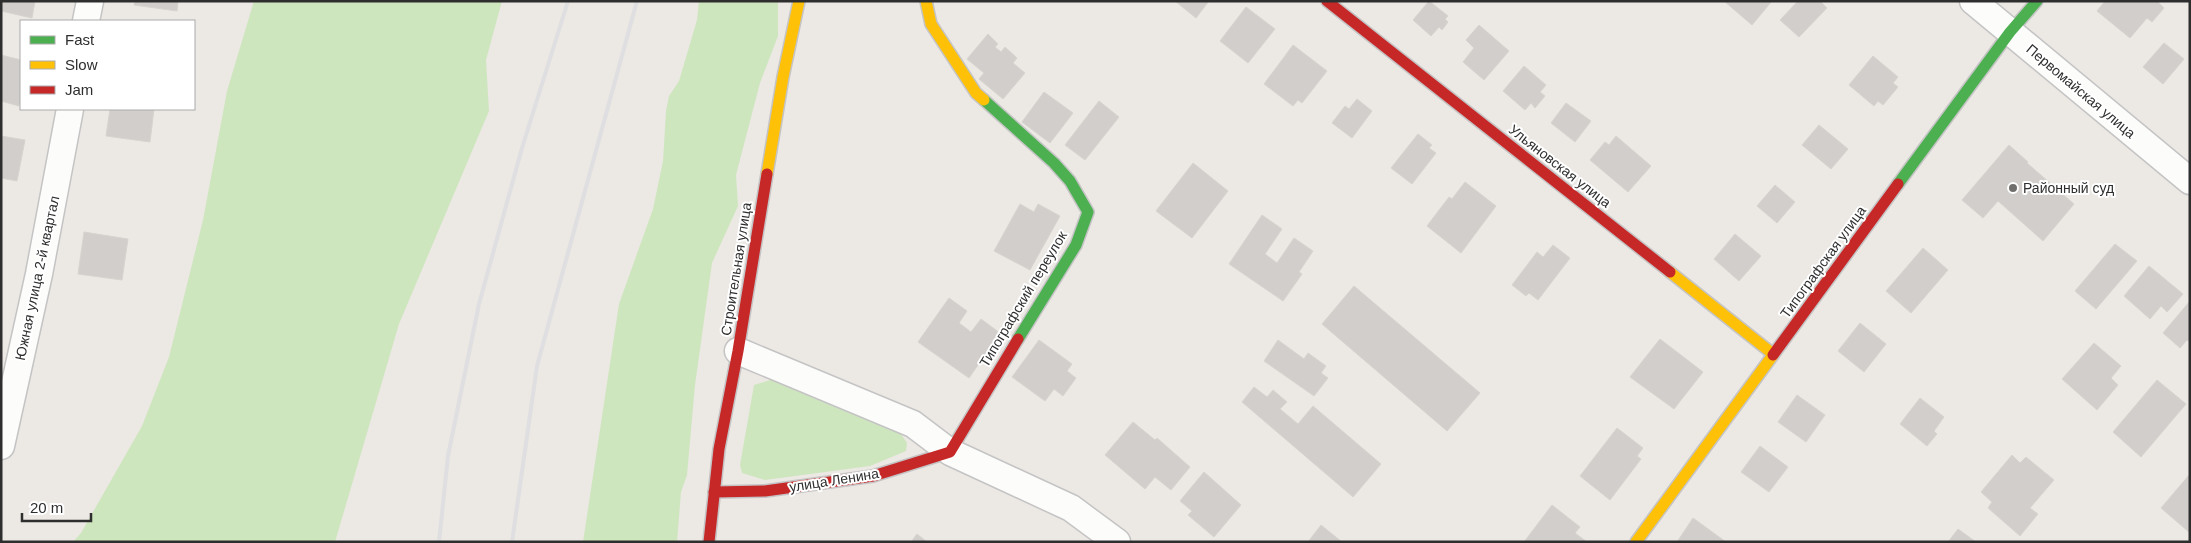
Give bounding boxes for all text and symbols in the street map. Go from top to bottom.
legend [20,20,195,110]
text: Fast [65,31,95,48]
street label: Первомайская улица [2023,41,2139,141]
text: Slow [65,56,98,73]
text: Jam [65,81,93,98]
street label: Ульяновская улица [1506,121,1614,211]
place label: Районный суд [2023,180,2114,196]
marker: Районный суд [2007,182,2019,194]
street label: Южная улица 2-й квартал [12,194,62,362]
street label: Строительная улица [718,201,754,337]
street label: Типографская улица [1777,203,1869,321]
street label: Типографский переулок [976,227,1070,370]
street label: улица Ленина [788,465,880,495]
scale bar [22,490,91,522]
text: 20 m [30,499,63,516]

